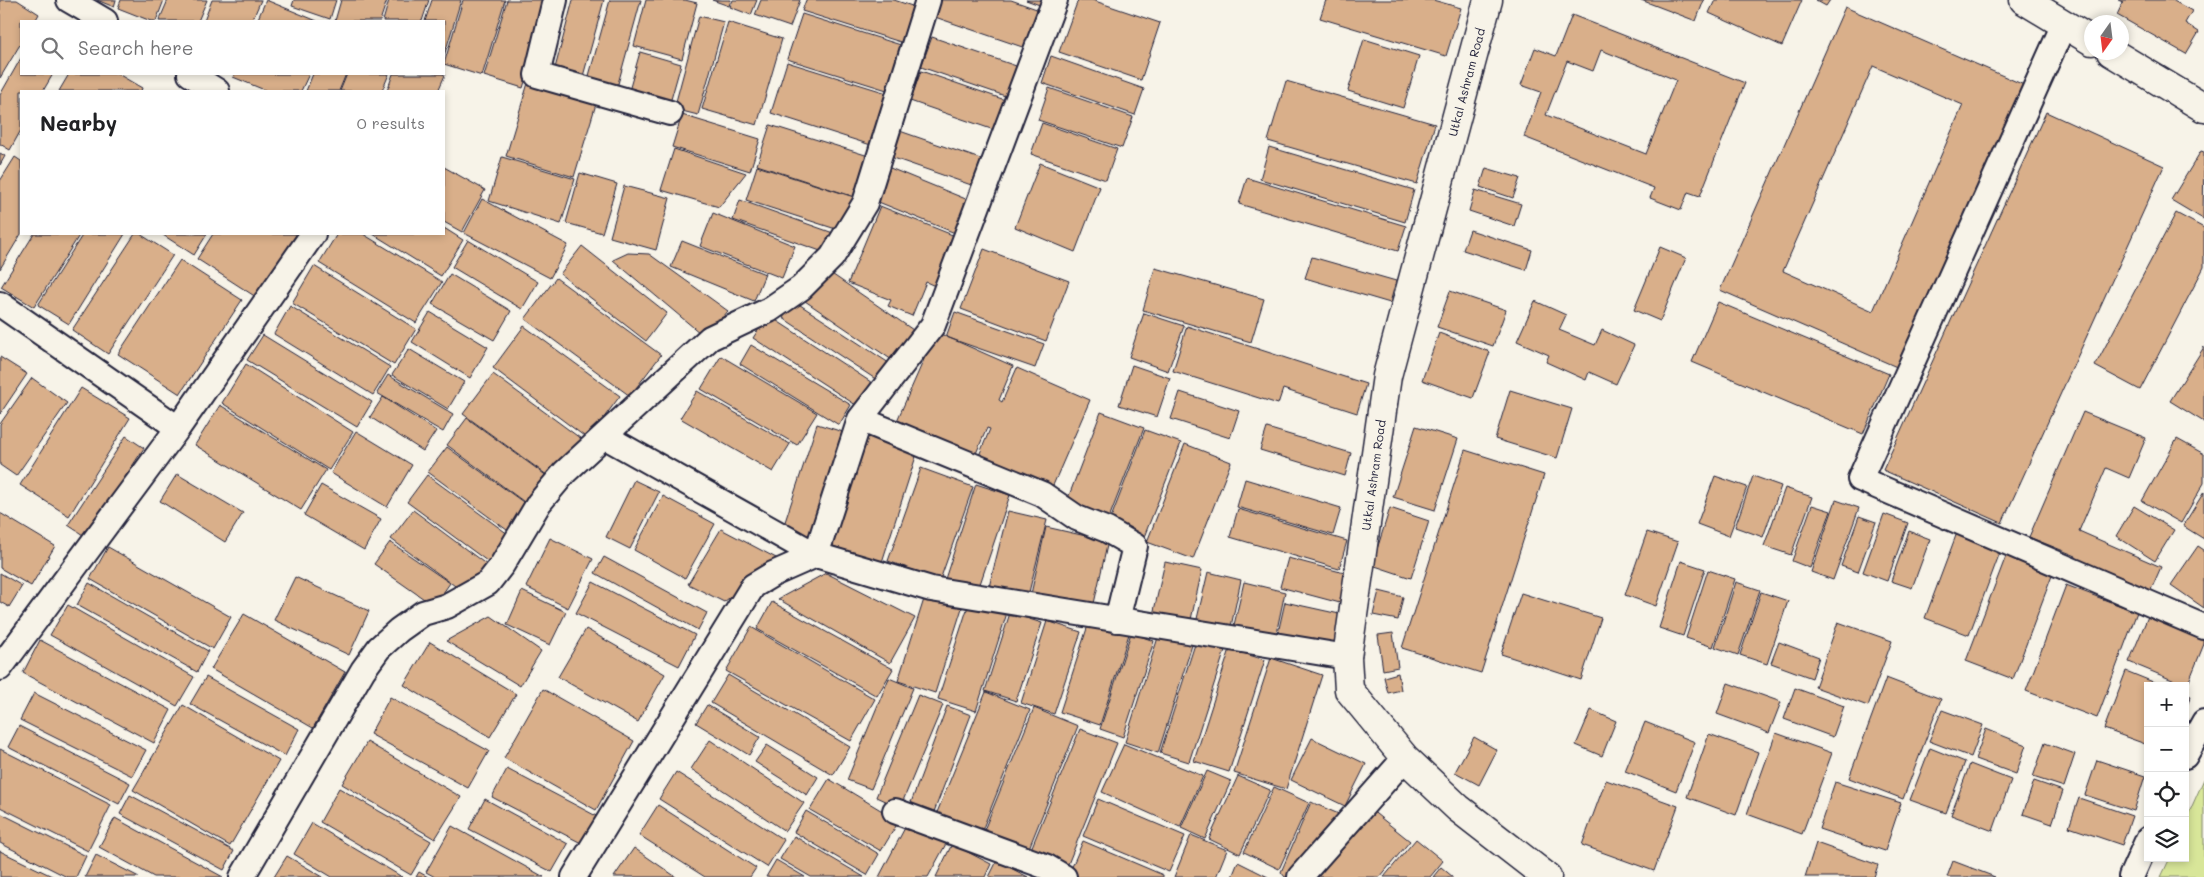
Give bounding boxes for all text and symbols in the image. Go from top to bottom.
north arrow [2084,15,2129,60]
search box [20,20,445,75]
street label: Utkal Ashram Road [1444,26,1488,138]
icon: search [38,34,66,62]
text: Search here [78,35,194,60]
text: Nearby [40,109,117,136]
text: 0 results [357,112,425,133]
street label: Utkal Ashram Road [1357,418,1389,531]
map controls [2144,682,2189,862]
button: + [2144,682,2189,727]
button: − [2144,727,2189,772]
button: locate [2144,772,2189,817]
button: layers [2144,817,2189,862]

